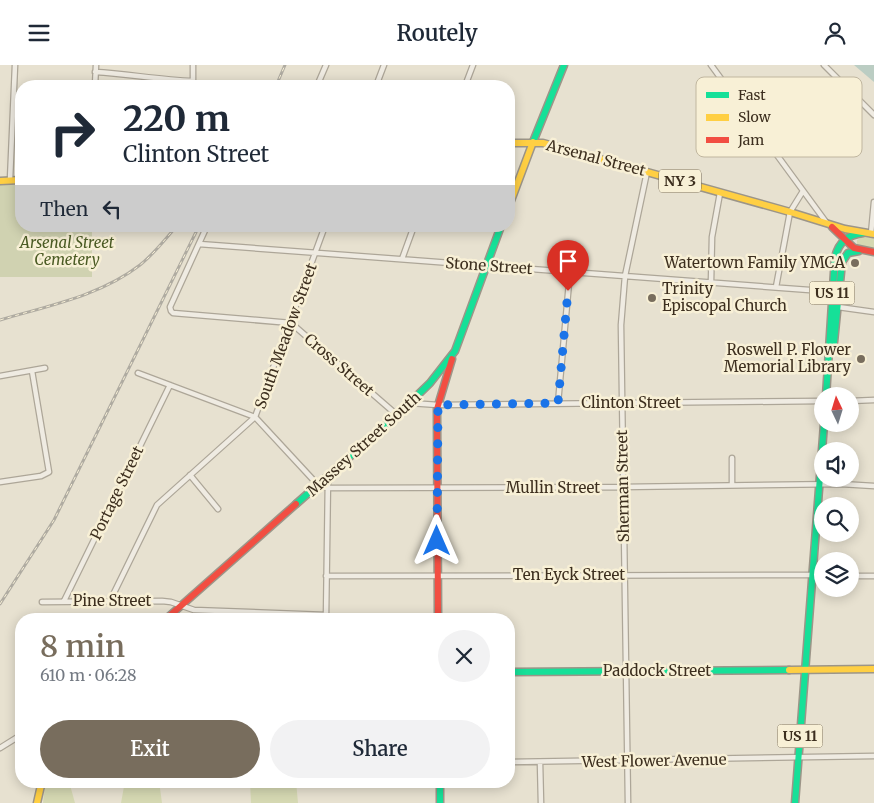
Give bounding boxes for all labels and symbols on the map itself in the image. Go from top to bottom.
legend [696,77,862,157]
text: Fast [738,86,766,104]
text: Slow [738,108,771,126]
text: Jam [737,131,764,149]
street label: Arsenal Street [544,135,648,180]
road number: NY 3 [659,169,701,193]
park label: Arsenal Street Cemetery [19,233,115,269]
pin [547,240,589,291]
street label: Stone Street [445,253,533,278]
place label: Watertown Family YMCA [663,253,845,272]
marker: Watertown Family YMCA [849,257,861,269]
street label: South Meadow Street [250,260,321,411]
place label: Trinity Episcopal Church [662,279,787,315]
road number: US 11 [810,282,854,305]
marker: Trinity Episcopal Church [646,292,658,304]
street label: Cross Street [301,329,378,400]
place label: Roswell P. Flower Memorial Library [724,340,851,376]
marker: Roswell P. Flower Memorial Library [855,353,867,365]
street label: Massey Street South [303,387,425,500]
north arrow [814,387,859,433]
street label: Clinton Street [581,393,681,412]
street label: Sherman Street [612,429,633,542]
street label: Portage Street [86,443,148,543]
street label: Mullin Street [506,478,600,497]
position arrow [410,514,462,566]
street label: Ten Eyck Street [513,565,625,584]
street label: Pine Street [73,591,151,610]
street label: Paddock Street [603,661,711,680]
road number: US 11 [778,724,822,747]
street label: West Flower Avenue [580,750,727,771]

